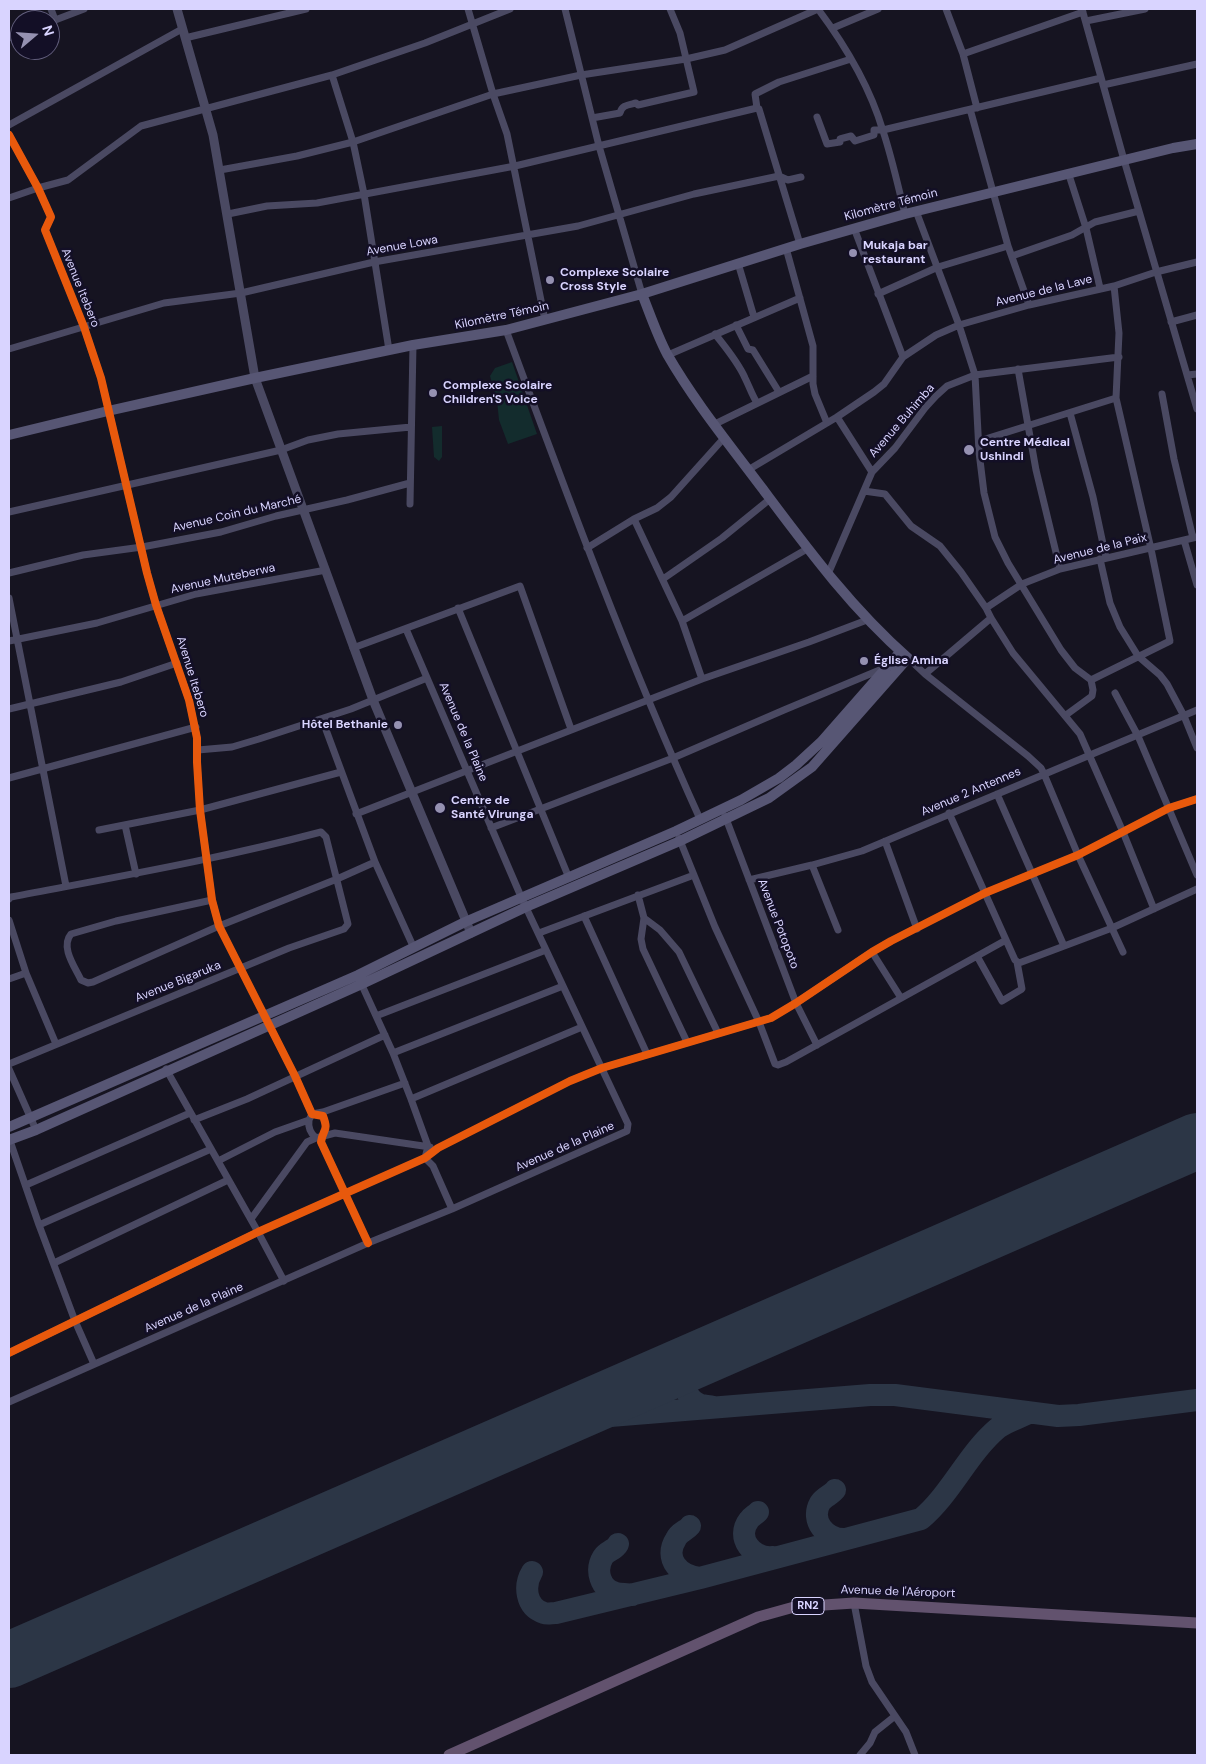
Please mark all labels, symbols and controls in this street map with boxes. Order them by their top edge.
north arrow [10,10,60,60]
text: N [38,23,58,38]
street label: Kilomètre Témoin [843,186,939,224]
street label: Avenue Lowa [365,233,439,259]
place label: Mukaja bar restaurant [863,239,928,267]
street label: Avenue Itebero [58,246,102,330]
marker: Mukaja bar restaurant [847,247,859,259]
place label: Complexe Scolaire Cross Style [560,266,669,294]
street label: Avenue de la Lave [994,272,1094,310]
marker: Complexe Scolaire Cross Style [544,274,556,286]
street label: Kilomètre Témoin [454,299,550,333]
place label: Complexe Scolaire Children'S Voice [443,379,552,407]
street label: Avenue Buhimba [866,381,938,461]
marker: Complexe Scolaire Children'S Voice [427,387,439,399]
place label: Centre Médical Ushindi [980,436,1070,464]
marker: Centre Médical Ushindi [962,443,976,457]
street label: Avenue Coin du Marché [171,492,303,536]
street label: Avenue de la Paix [1052,530,1148,568]
street label: Avenue Muteberwa [169,561,277,597]
street label: Avenue Itebero [173,635,211,719]
place label: Église Amina [874,654,949,668]
marker: Église Amina [858,655,870,667]
street label: Avenue de la Plaine [436,680,490,784]
place label: Hôtel Bethanie [302,718,388,732]
marker: Hôtel Bethanie [392,719,404,731]
street label: Avenue 2 Antennes [919,764,1023,820]
place label: Centre de Santé Virunga [451,794,533,822]
marker: Centre de Santé Virunga [433,801,447,815]
street label: Avenue Potopoto [754,877,802,971]
street label: Avenue Bigaruka [133,958,223,1006]
street label: Avenue de la Plaine [513,1119,617,1175]
street label: Avenue de la Plaine [142,1280,246,1336]
street label: Avenue de l'Aéroport [840,1583,956,1601]
road number: RN2 [792,1598,824,1614]

